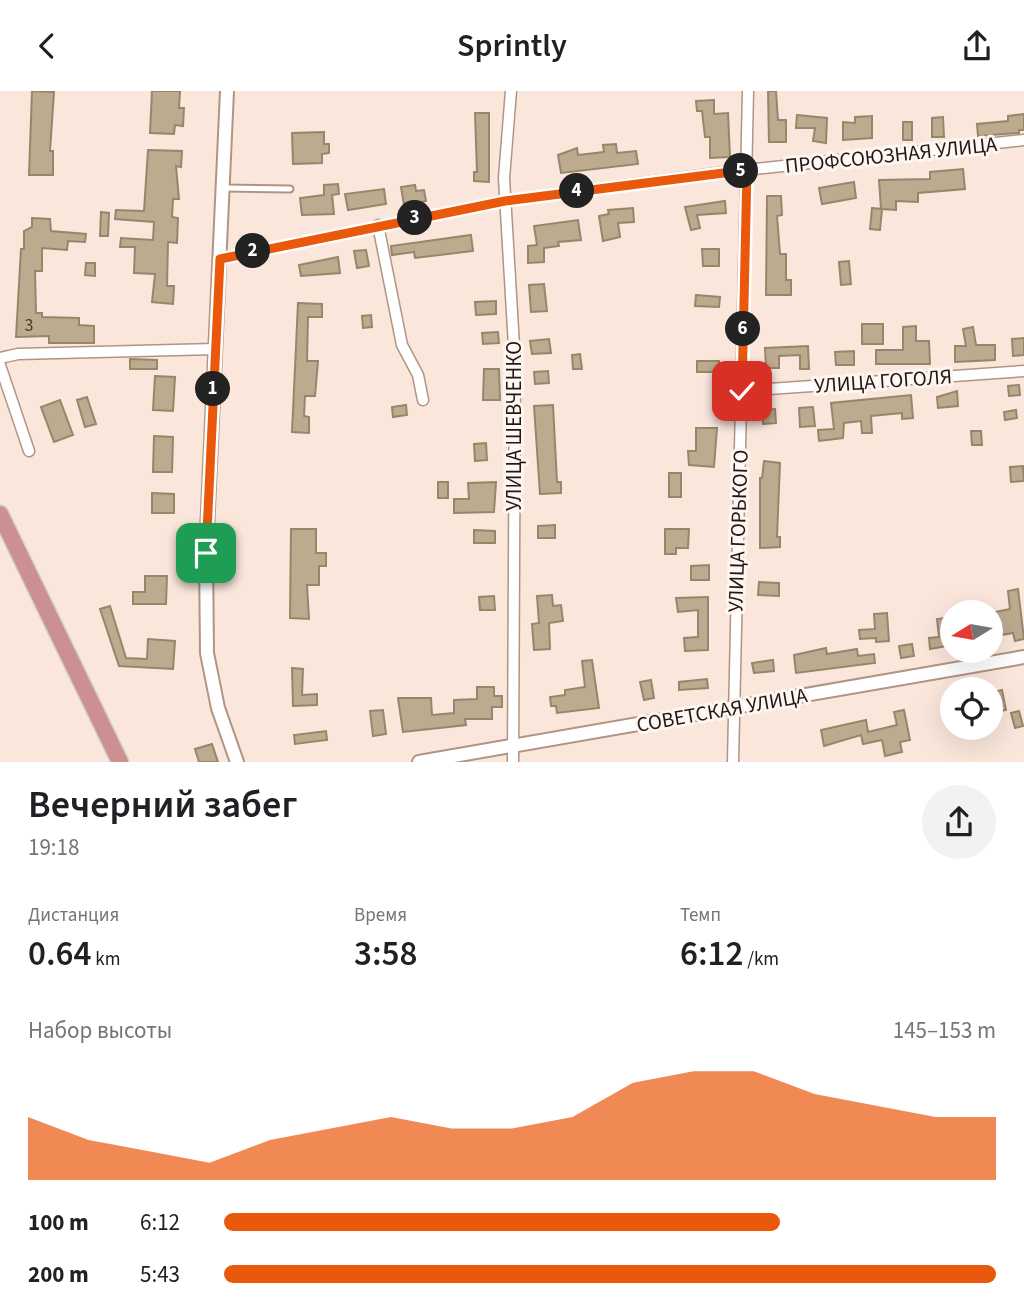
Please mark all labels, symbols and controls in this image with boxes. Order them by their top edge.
text: Sprintly [457,23,567,69]
icon: back [28,27,66,65]
icon: share [958,27,996,65]
street label: ПРОФСОЮЗНАЯ УЛИЦА [784,129,999,181]
pin: 5 [724,153,758,189]
text: 5 [735,157,746,184]
pin: 4 [560,173,594,209]
text: 4 [571,177,582,204]
pin: 3 [398,201,432,235]
text: 3 [409,204,420,231]
pin: 2 [236,233,270,269]
text: 2 [247,237,258,264]
pin: 6 [726,311,760,347]
house number: 3 [25,313,34,338]
text: 6 [737,315,748,342]
street label: УЛИЦА ШЕВЧЕНКО [499,341,529,511]
pin [712,361,772,421]
street label: УЛИЦА ГОГОЛЯ [813,361,953,401]
pin: 1 [196,371,230,407]
icon: check [723,372,761,410]
text: 1 [207,375,218,402]
street label: УЛИЦА ГОРЬКОГО [720,449,756,613]
pin [176,523,236,583]
icon: arrive [187,534,225,572]
north arrow [940,600,1003,663]
map controls [940,600,1003,740]
button: locate [940,677,1003,740]
street label: СОВЕТСКАЯ УЛИЦА [634,680,810,740]
text: Вечерний забег [28,778,297,832]
button: share [922,785,996,859]
text: 19:18 [28,831,79,864]
text: Дистанция [28,902,119,929]
text: Время [354,902,407,929]
text: Темп [680,902,721,929]
text: 0.64 [28,929,92,979]
text: 3:58 [354,929,418,979]
text: 6:12 [680,929,744,979]
text: km [92,946,120,973]
text: /km [744,946,779,973]
text: Набор высоты [28,1014,172,1047]
text: 145–153 m [893,1014,996,1047]
text: 100 m [28,1206,89,1239]
text: 6:12 [140,1206,180,1239]
text: 200 m [28,1258,89,1291]
text: 5:43 [140,1258,180,1291]

